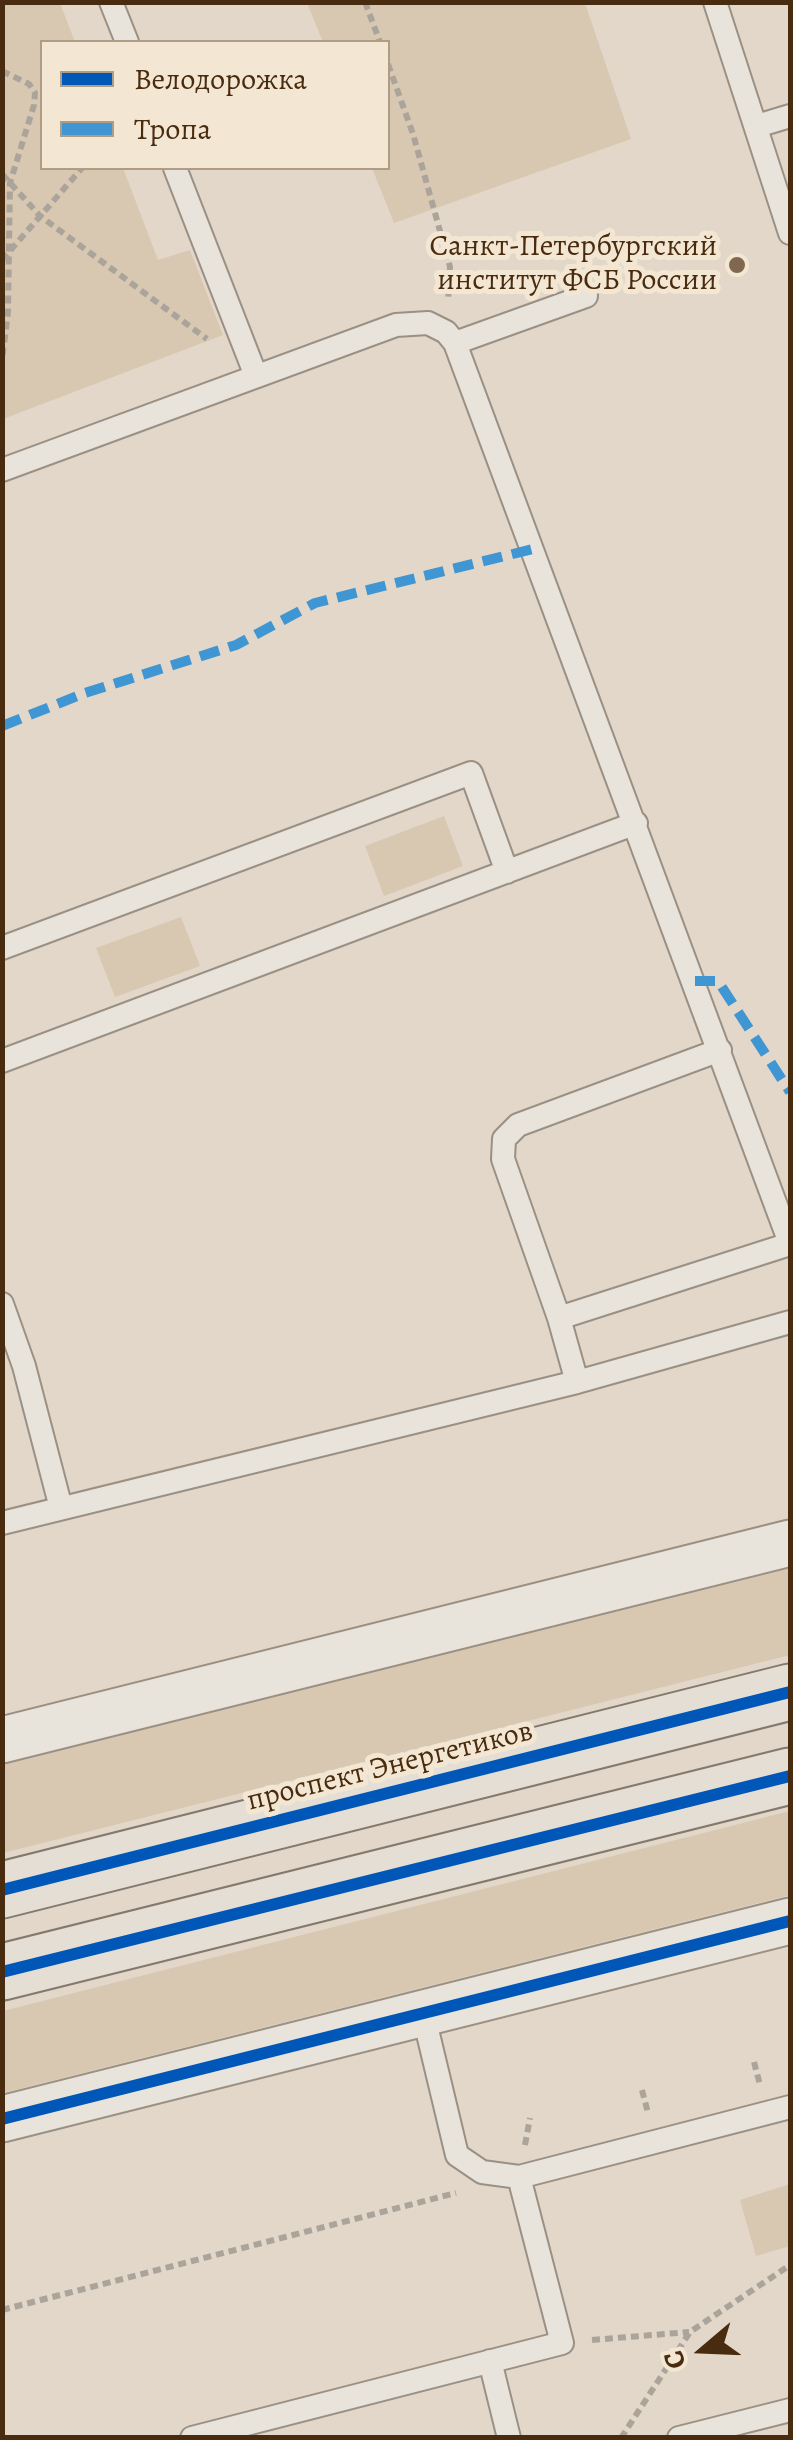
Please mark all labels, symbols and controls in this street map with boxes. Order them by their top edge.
legend [40,40,390,170]
text: Велодорожка [134,59,307,99]
text: Тропа [134,109,211,149]
place label: Санкт-Петербургский институт ФСБ России [430,230,717,300]
marker: Санкт-Петербургский институт ФСБ России [726,254,748,276]
street label: проспект Энергетиков [243,1714,537,1820]
north arrow [653,2300,753,2400]
text: С [654,2345,695,2374]

